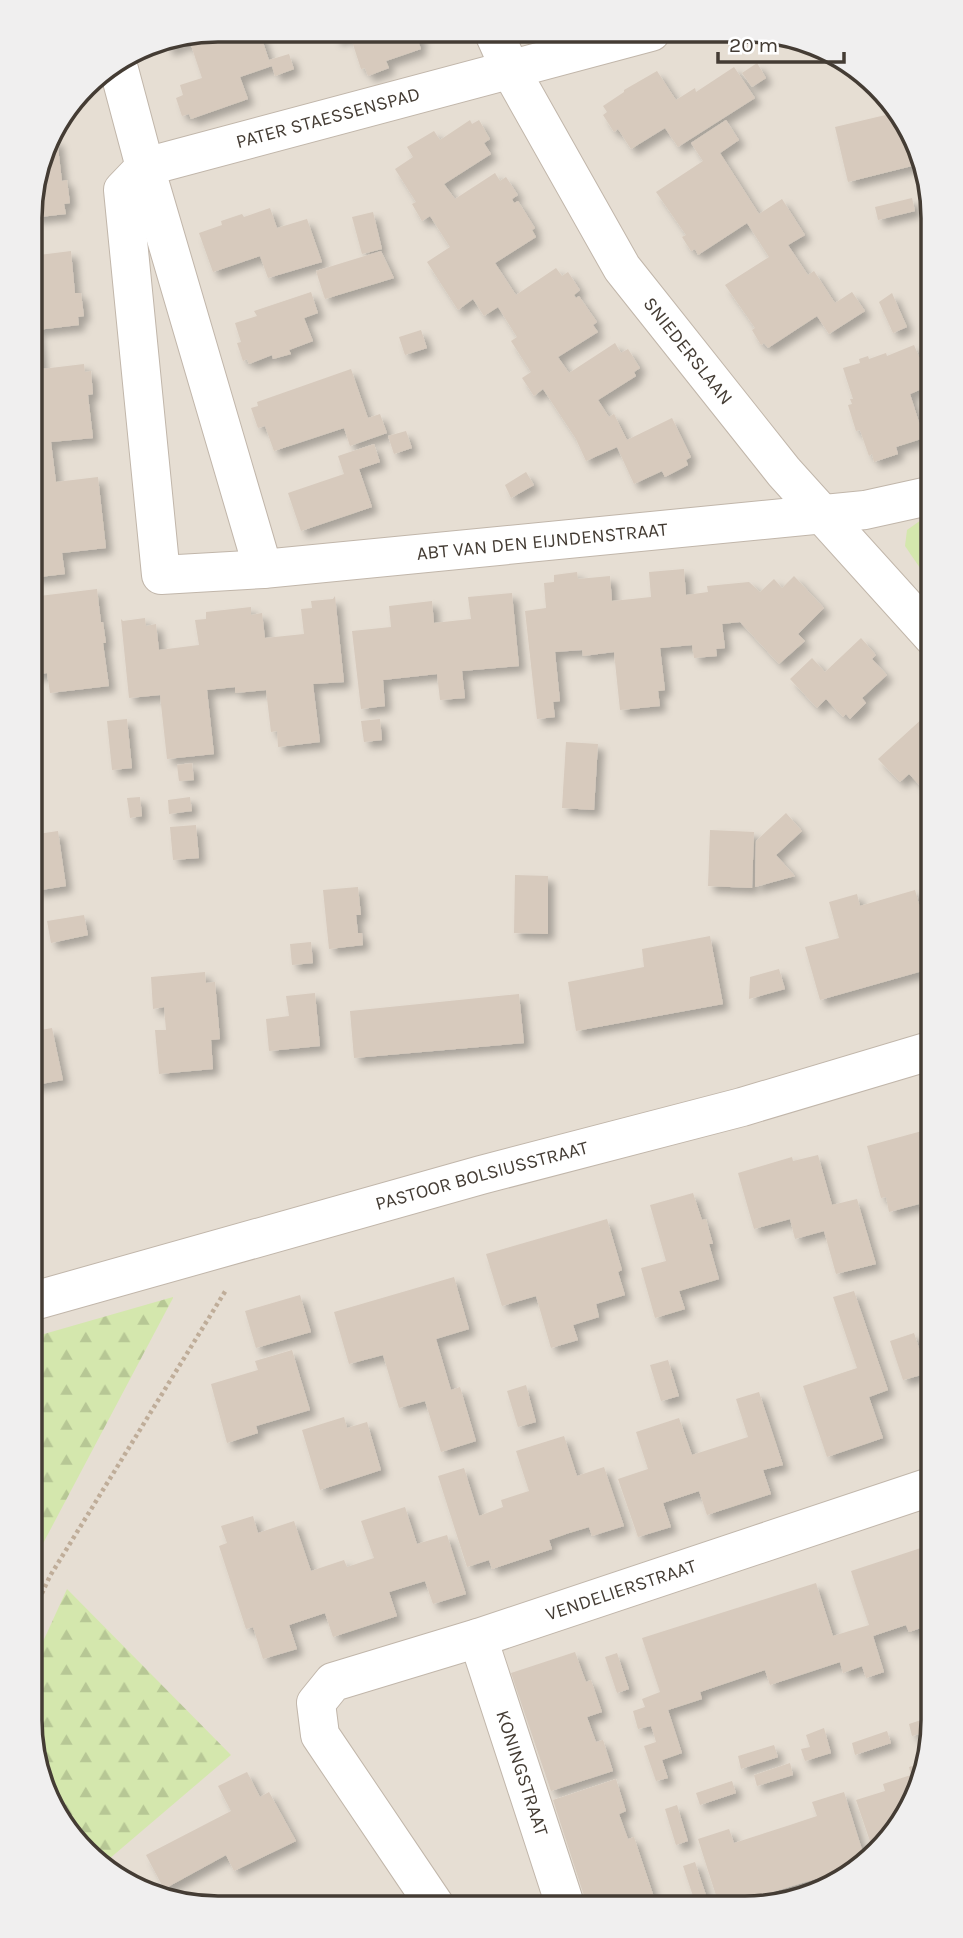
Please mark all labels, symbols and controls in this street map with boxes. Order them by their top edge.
scale bar [718,21,844,65]
text: 20 m [729,33,778,57]
street label: PATER STAESSENSPAD [234,83,422,153]
street label: SNIEDERSLAAN [639,293,737,409]
street label: ABT VAN DEN EIJNDENSTRAAT [416,518,669,565]
street label: PASTOOR BOLSIUSSTRAAT [373,1136,591,1215]
street label: VENDELIERSTRAAT [543,1555,700,1626]
street label: KONINGSTRAAT [491,1708,553,1839]

